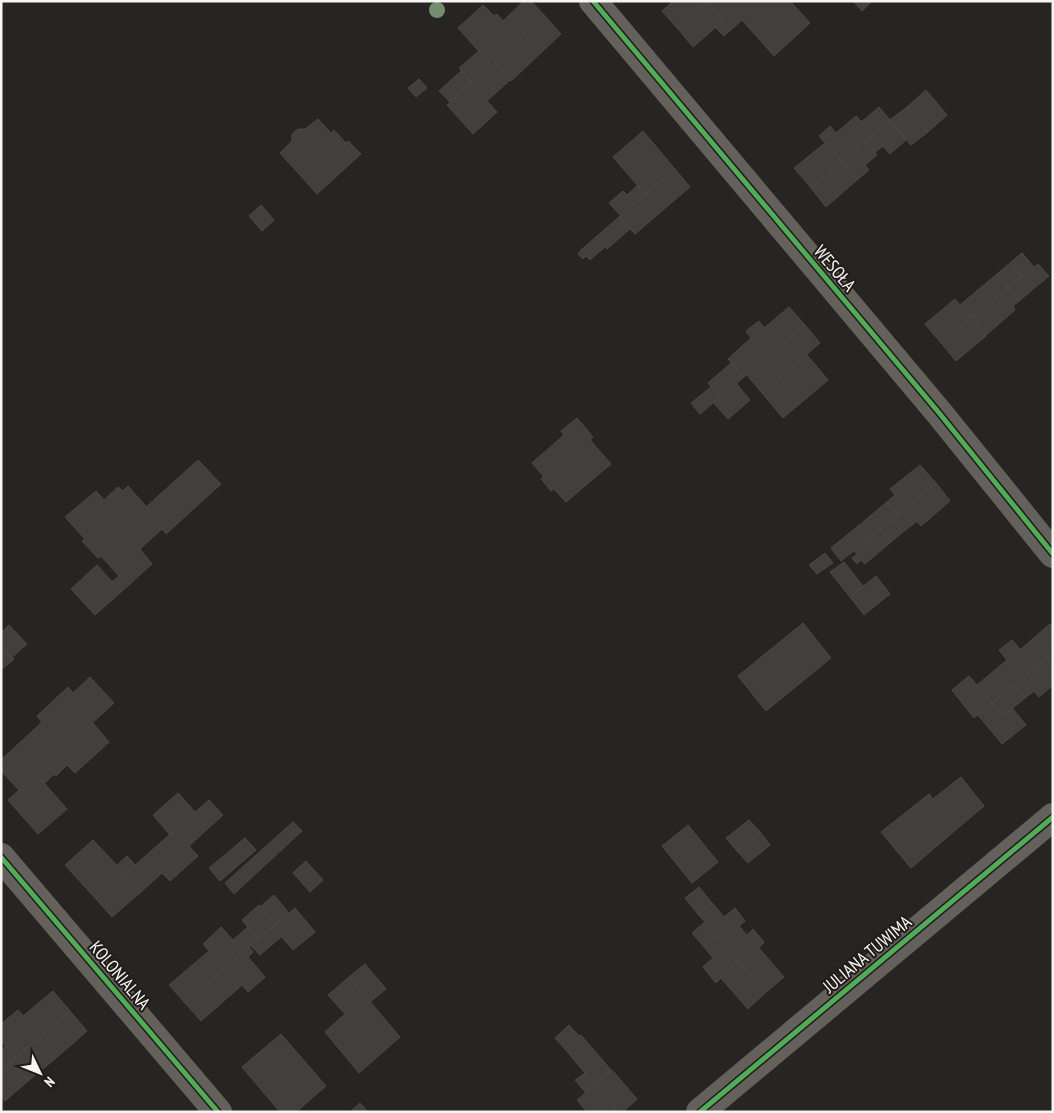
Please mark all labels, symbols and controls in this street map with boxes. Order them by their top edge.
street label: WESOŁA [809,240,861,296]
street label: JULIANA TUWIMA [817,910,916,998]
street label: KOLONIALNA [85,936,156,1014]
north arrow [15,1048,65,1098]
text: N [40,1073,59,1091]

